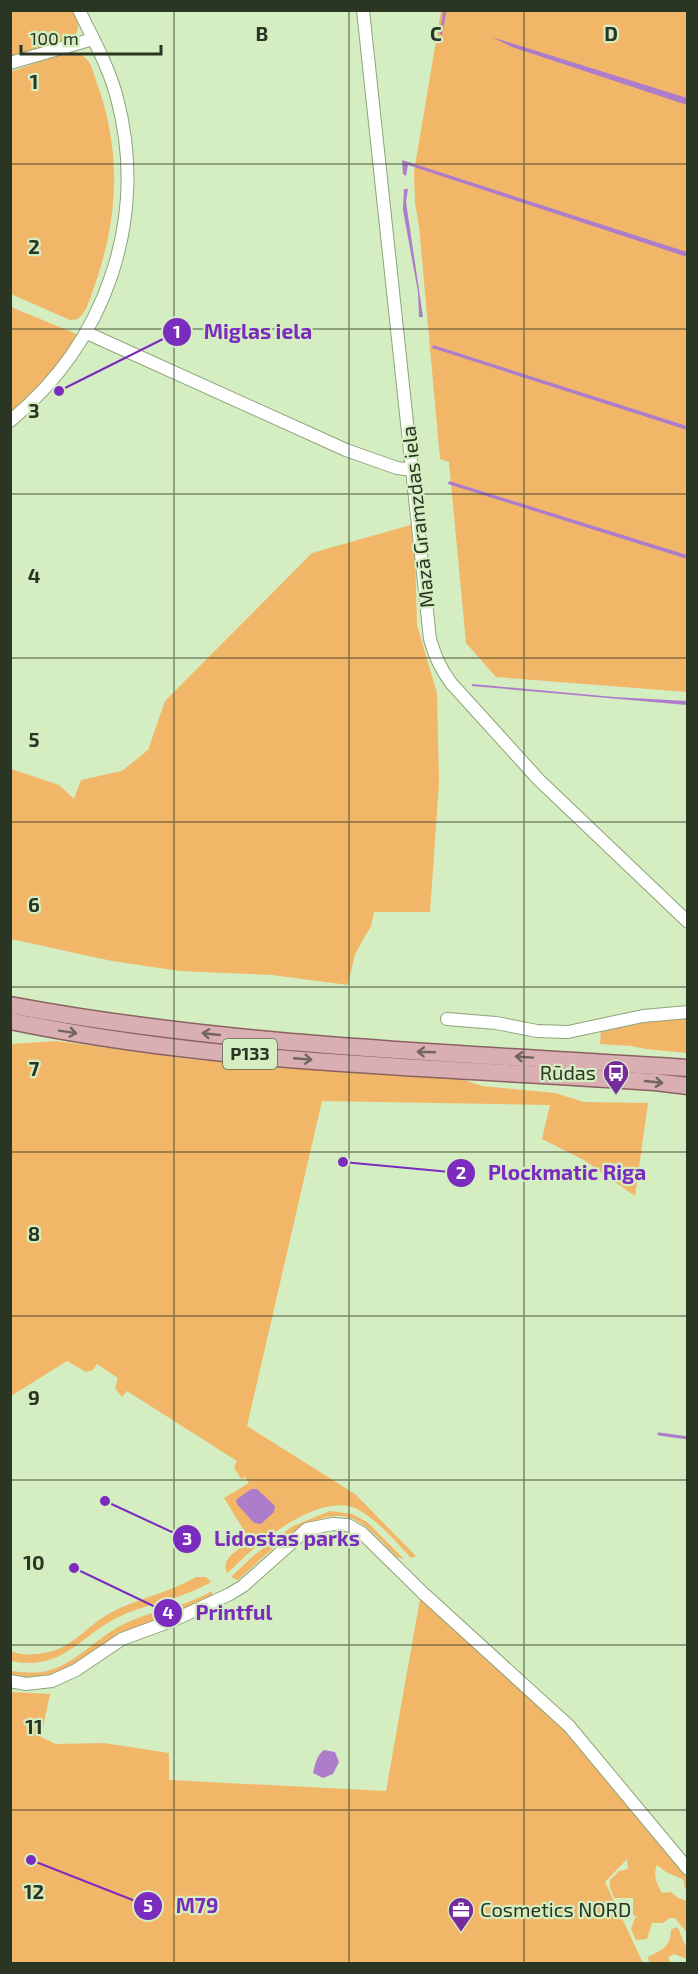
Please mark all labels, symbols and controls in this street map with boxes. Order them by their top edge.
scale bar [21,18,160,56]
text: B [256,21,268,45]
text: C [430,21,442,45]
text: D [604,21,618,45]
text: 100 m [30,27,79,49]
text: 1 [30,69,38,93]
text: 2 [28,234,40,258]
callout: Miglas iela [162,312,324,351]
text: Miglas iela [204,318,312,343]
text: 1 [173,320,181,342]
text: 3 [28,398,40,422]
street label: Mazā Gramzdas iela [396,425,439,609]
text: 4 [28,563,41,587]
text: 5 [28,727,40,751]
text: 6 [28,892,40,916]
one-way arrow [58,1027,77,1038]
one-way arrow [202,1029,222,1040]
road number: P133 [223,1039,277,1069]
one-way arrow [417,1046,437,1057]
one-way arrow [515,1051,535,1062]
one-way arrow [293,1054,313,1065]
text: 7 [29,1056,40,1080]
bus stop icon: Rūdas [601,1058,631,1096]
place label: Rūdas [540,1060,596,1084]
one-way arrow [644,1077,664,1088]
callout: Plockmatic Riga [446,1153,658,1192]
text: Plockmatic Riga [488,1159,646,1184]
text: 2 [456,1161,466,1183]
text: 8 [28,1221,40,1245]
text: 9 [28,1385,40,1409]
callout: Lidostas parks [172,1519,372,1558]
text: Lidostas parks [214,1525,360,1550]
text: 3 [182,1527,192,1549]
text: 10 [23,1550,45,1574]
callout: Printful [153,1593,284,1632]
text: Printful [196,1599,273,1624]
text: 4 [162,1601,174,1623]
text: 11 [25,1714,43,1738]
text: 12 [24,1879,44,1903]
callout: M79 [133,1886,230,1925]
text: M79 [176,1892,218,1917]
text: 5 [143,1894,153,1916]
office icon: Cosmetics NORD [446,1895,476,1933]
place label: Cosmetics NORD [480,1897,631,1921]

